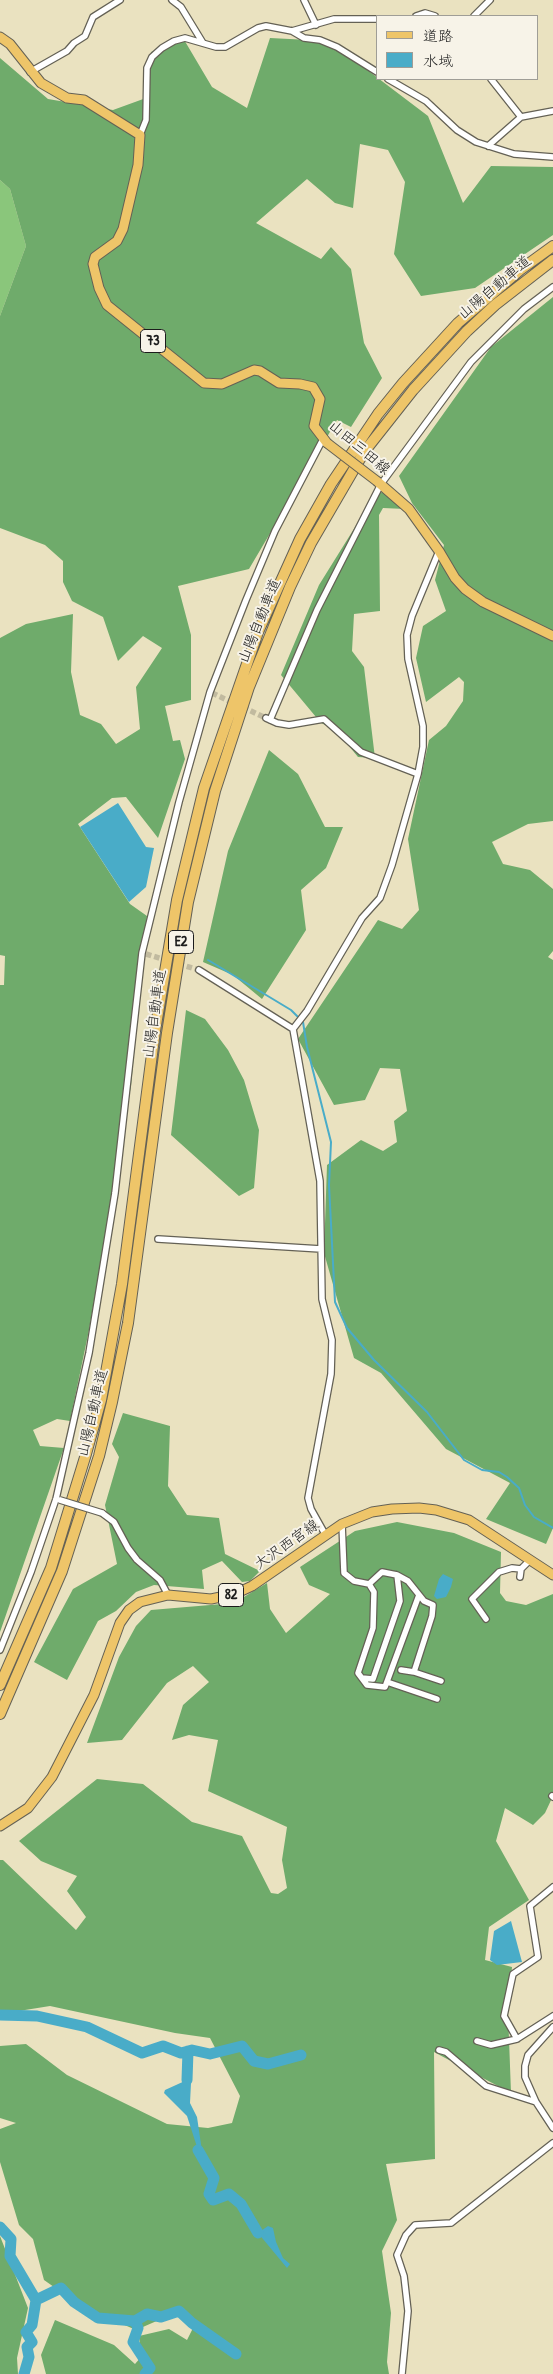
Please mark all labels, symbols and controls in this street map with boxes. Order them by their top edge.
legend [376,15,538,80]
text: 道路 [423,25,453,46]
text: 水域 [423,50,453,71]
street label: 山陽自動車道 [455,252,535,324]
road number: 73 [140,330,166,352]
street label: 山田三田線 [324,417,394,479]
street label: 山陽自動車道 [235,576,285,666]
road number: E2 [168,930,194,954]
street label: 山陽自動車道 [140,968,170,1060]
street label: 山陽自動車道 [74,1367,112,1459]
street label: 大沢西宮線 [251,1516,323,1574]
road number: 82 [218,1584,244,1606]

